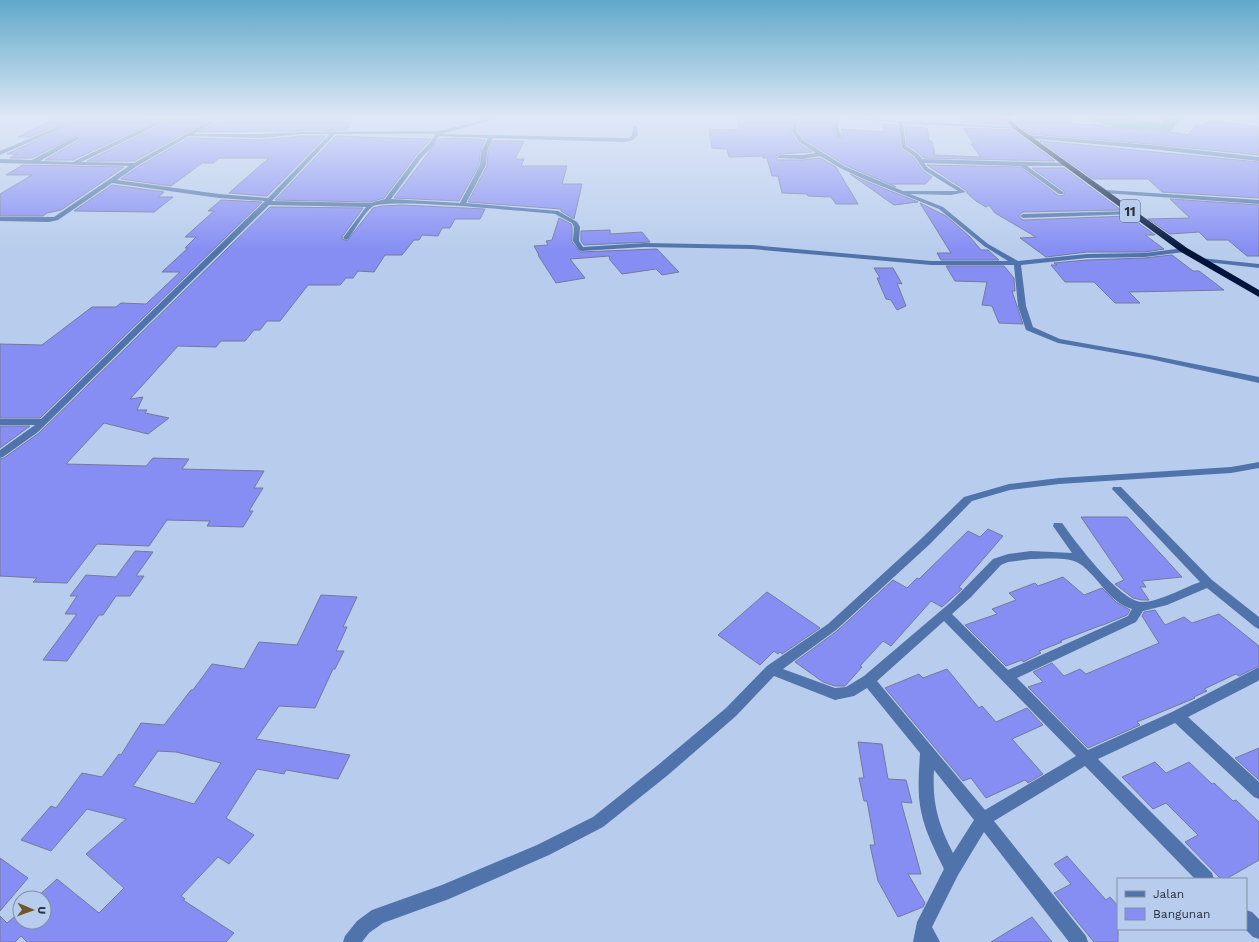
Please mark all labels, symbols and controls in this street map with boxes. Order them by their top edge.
road number: 11 [1120,200,1140,222]
legend [1117,878,1247,930]
text: Jalan [1153,887,1184,901]
north arrow [12,890,52,930]
text: U [35,906,48,915]
text: Bangunan [1153,907,1211,921]

